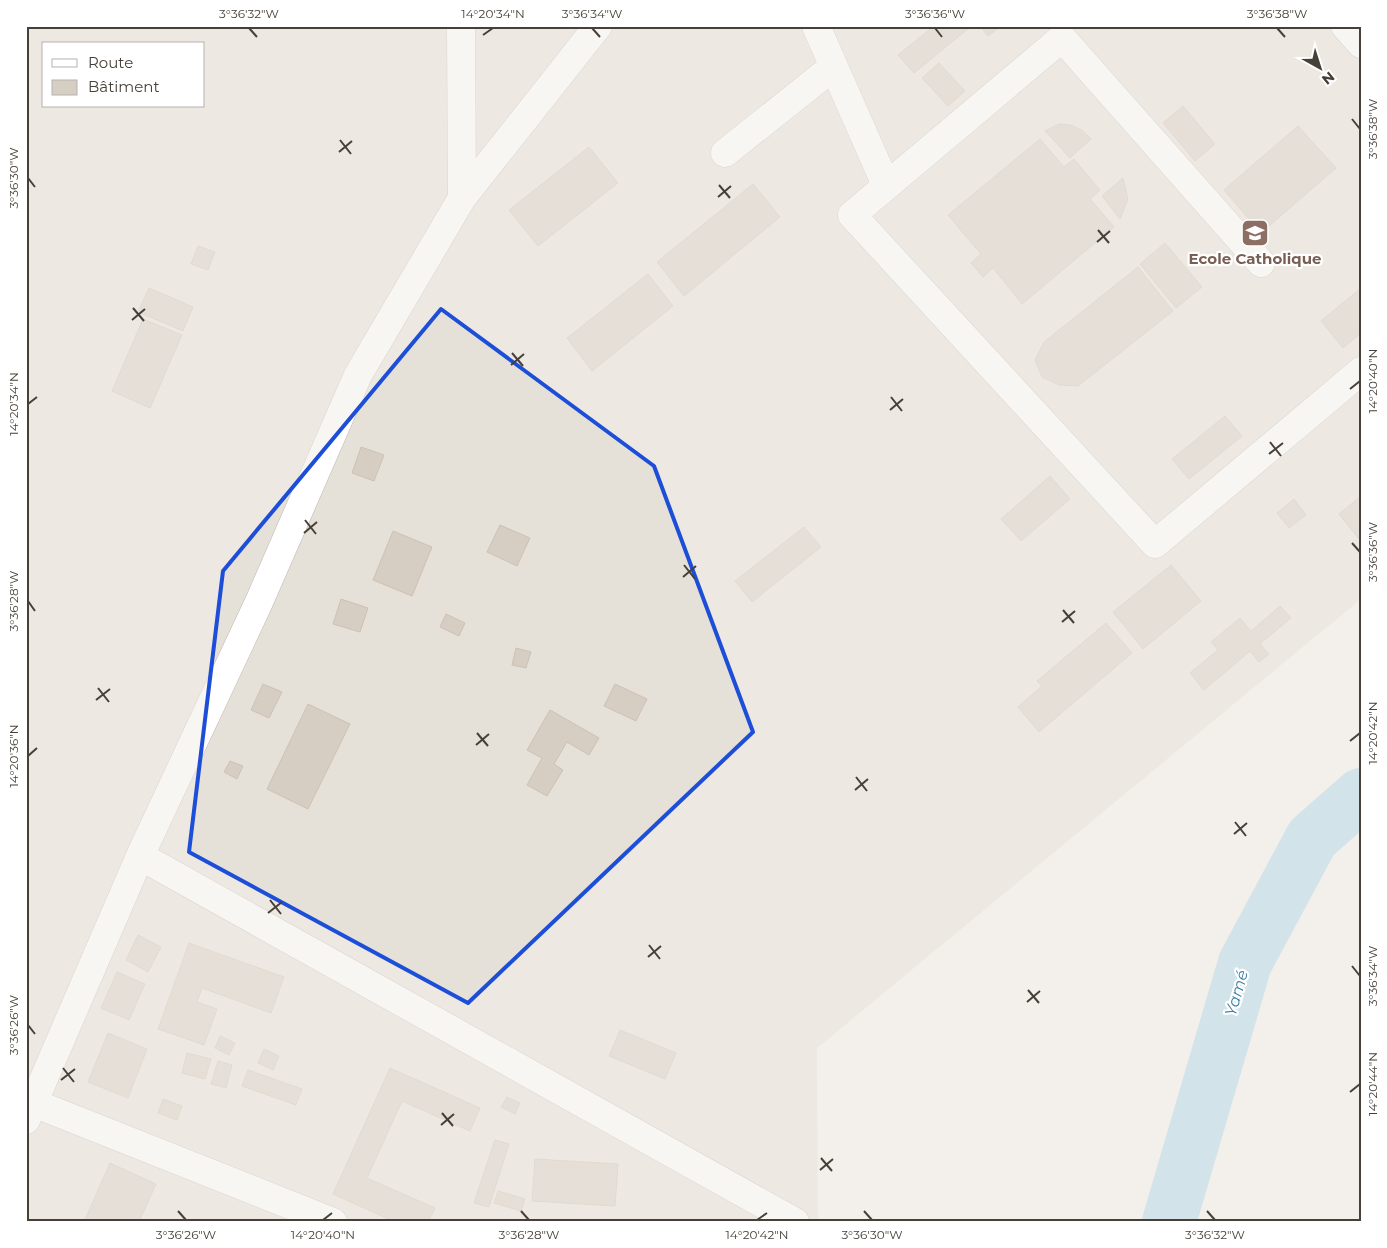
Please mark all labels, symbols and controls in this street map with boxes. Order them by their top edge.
text: 3°36'32"W [219,6,279,21]
text: 14°20'34"N [461,6,525,21]
text: 3°36'34"W [562,6,622,21]
text: 3°36'36"W [905,6,965,21]
text: 3°36'38"W [1247,6,1307,21]
legend [42,42,205,108]
north arrow [1294,42,1344,92]
text: Route [88,53,133,72]
text: N [1318,68,1338,89]
text: Bâtiment [88,77,160,96]
text: 3°36'38"W [1365,99,1380,159]
text: 3°36'30"W [6,147,21,209]
school or university icon: Ecole Catholique [1240,218,1270,248]
place label: Ecole Catholique [1189,249,1321,268]
text: 14°20'40"N [1365,349,1380,413]
text: 14°20'34"N [6,372,21,436]
text: 3°36'36"W [1365,522,1380,582]
text: 3°36'28"W [6,571,21,631]
text: 14°20'42"N [1365,701,1380,765]
text: 14°20'36"N [6,725,21,787]
text: 3°36'34"W [1365,946,1380,1006]
water label: Yamé [1221,968,1252,1018]
text: 3°36'26"W [6,995,21,1055]
text: 14°20'44"N [1365,1052,1380,1116]
text: 3°36'26"W [156,1227,216,1242]
text: 14°20'40"N [291,1227,355,1242]
text: 3°36'28"W [499,1227,559,1242]
text: 14°20'42"N [725,1227,789,1242]
text: 3°36'30"W [841,1227,903,1242]
text: 3°36'32"W [1185,1227,1245,1242]

